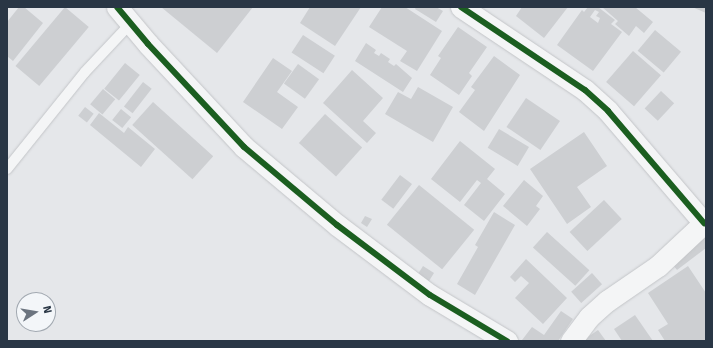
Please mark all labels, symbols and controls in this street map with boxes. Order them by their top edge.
north arrow [16,292,56,332]
text: N [40,305,54,315]

